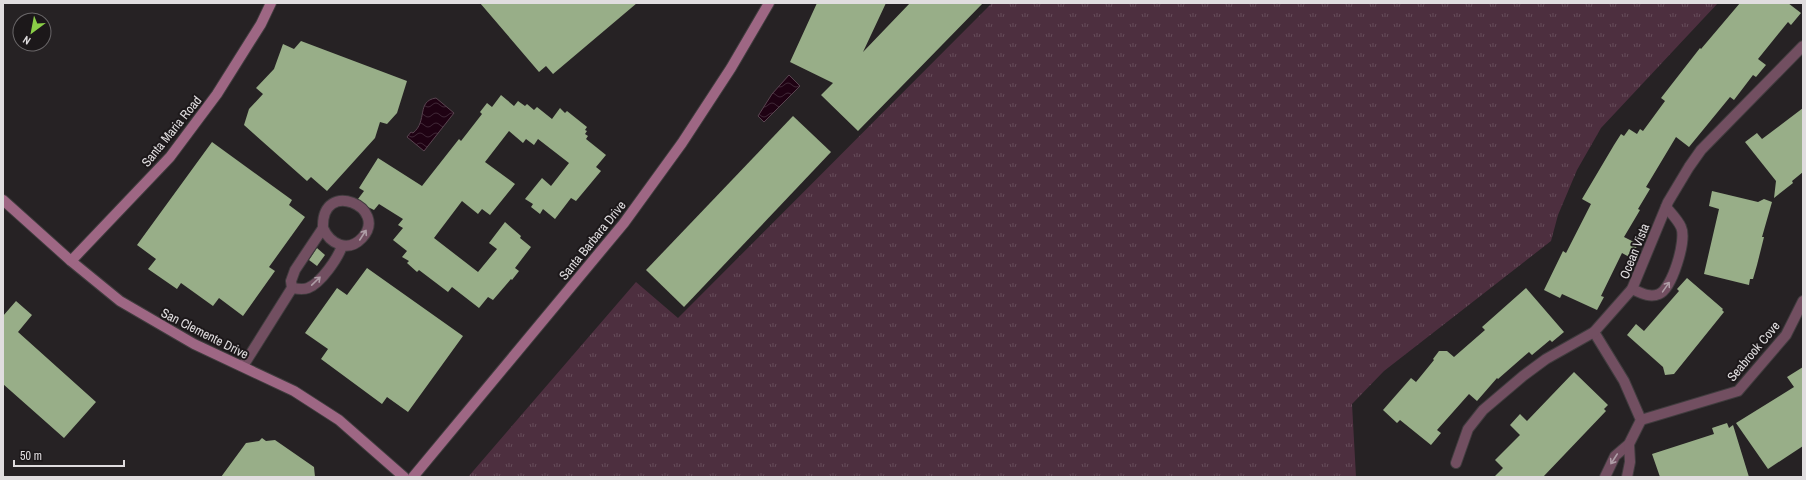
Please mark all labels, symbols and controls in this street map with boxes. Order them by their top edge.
north arrow [12,12,52,52]
text: N [20,33,33,48]
street label: Santa Maria Road [138,92,205,170]
street label: Santa Barbara Drive [555,197,630,283]
street label: Ocean Vista [1616,221,1653,281]
one-way arrow [359,230,367,241]
one-way arrow [311,276,321,286]
one-way arrow [1662,281,1670,292]
street label: San Clemente Drive [158,304,251,363]
street label: Seabrook Cove [1723,318,1784,385]
scale bar [14,442,124,468]
text: 50 m [20,448,42,464]
one-way arrow [1610,453,1619,464]

